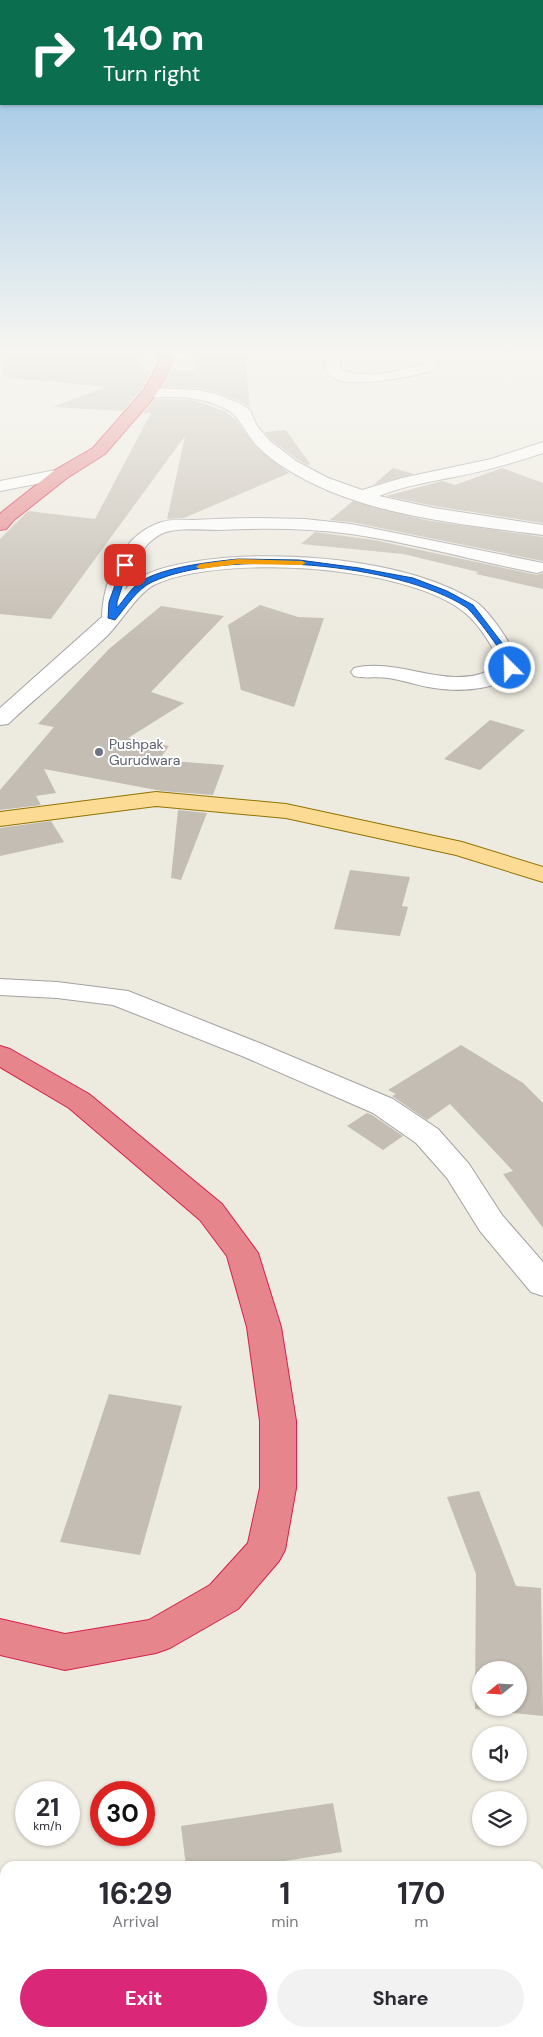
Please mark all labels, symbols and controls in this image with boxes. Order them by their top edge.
text: 140 m [103,15,204,61]
icon: right [20,20,85,85]
text: Turn right [103,59,200,88]
pin [104,544,146,586]
icon: arrive [111,551,139,579]
position arrow [483,641,535,693]
place label: Pushpak Gurudwara [109,735,180,769]
marker: Pushpak Gurudwara [93,746,105,758]
north arrow [472,1661,528,1716]
map controls [472,1661,527,1846]
button: sound [472,1726,527,1781]
speed limit sign: 30 [90,1781,155,1846]
text: 21 [36,1791,59,1824]
button: layers [472,1791,527,1846]
text: km/h [33,1818,62,1834]
text: 16:29 [99,1874,173,1913]
text: 1 [279,1874,290,1913]
text: 170 [397,1874,445,1913]
text: Arrival [112,1911,159,1932]
text: min [271,1911,299,1932]
text: m [414,1911,428,1932]
button: Exit [20,1969,267,2027]
button: Share [277,1969,524,2027]

